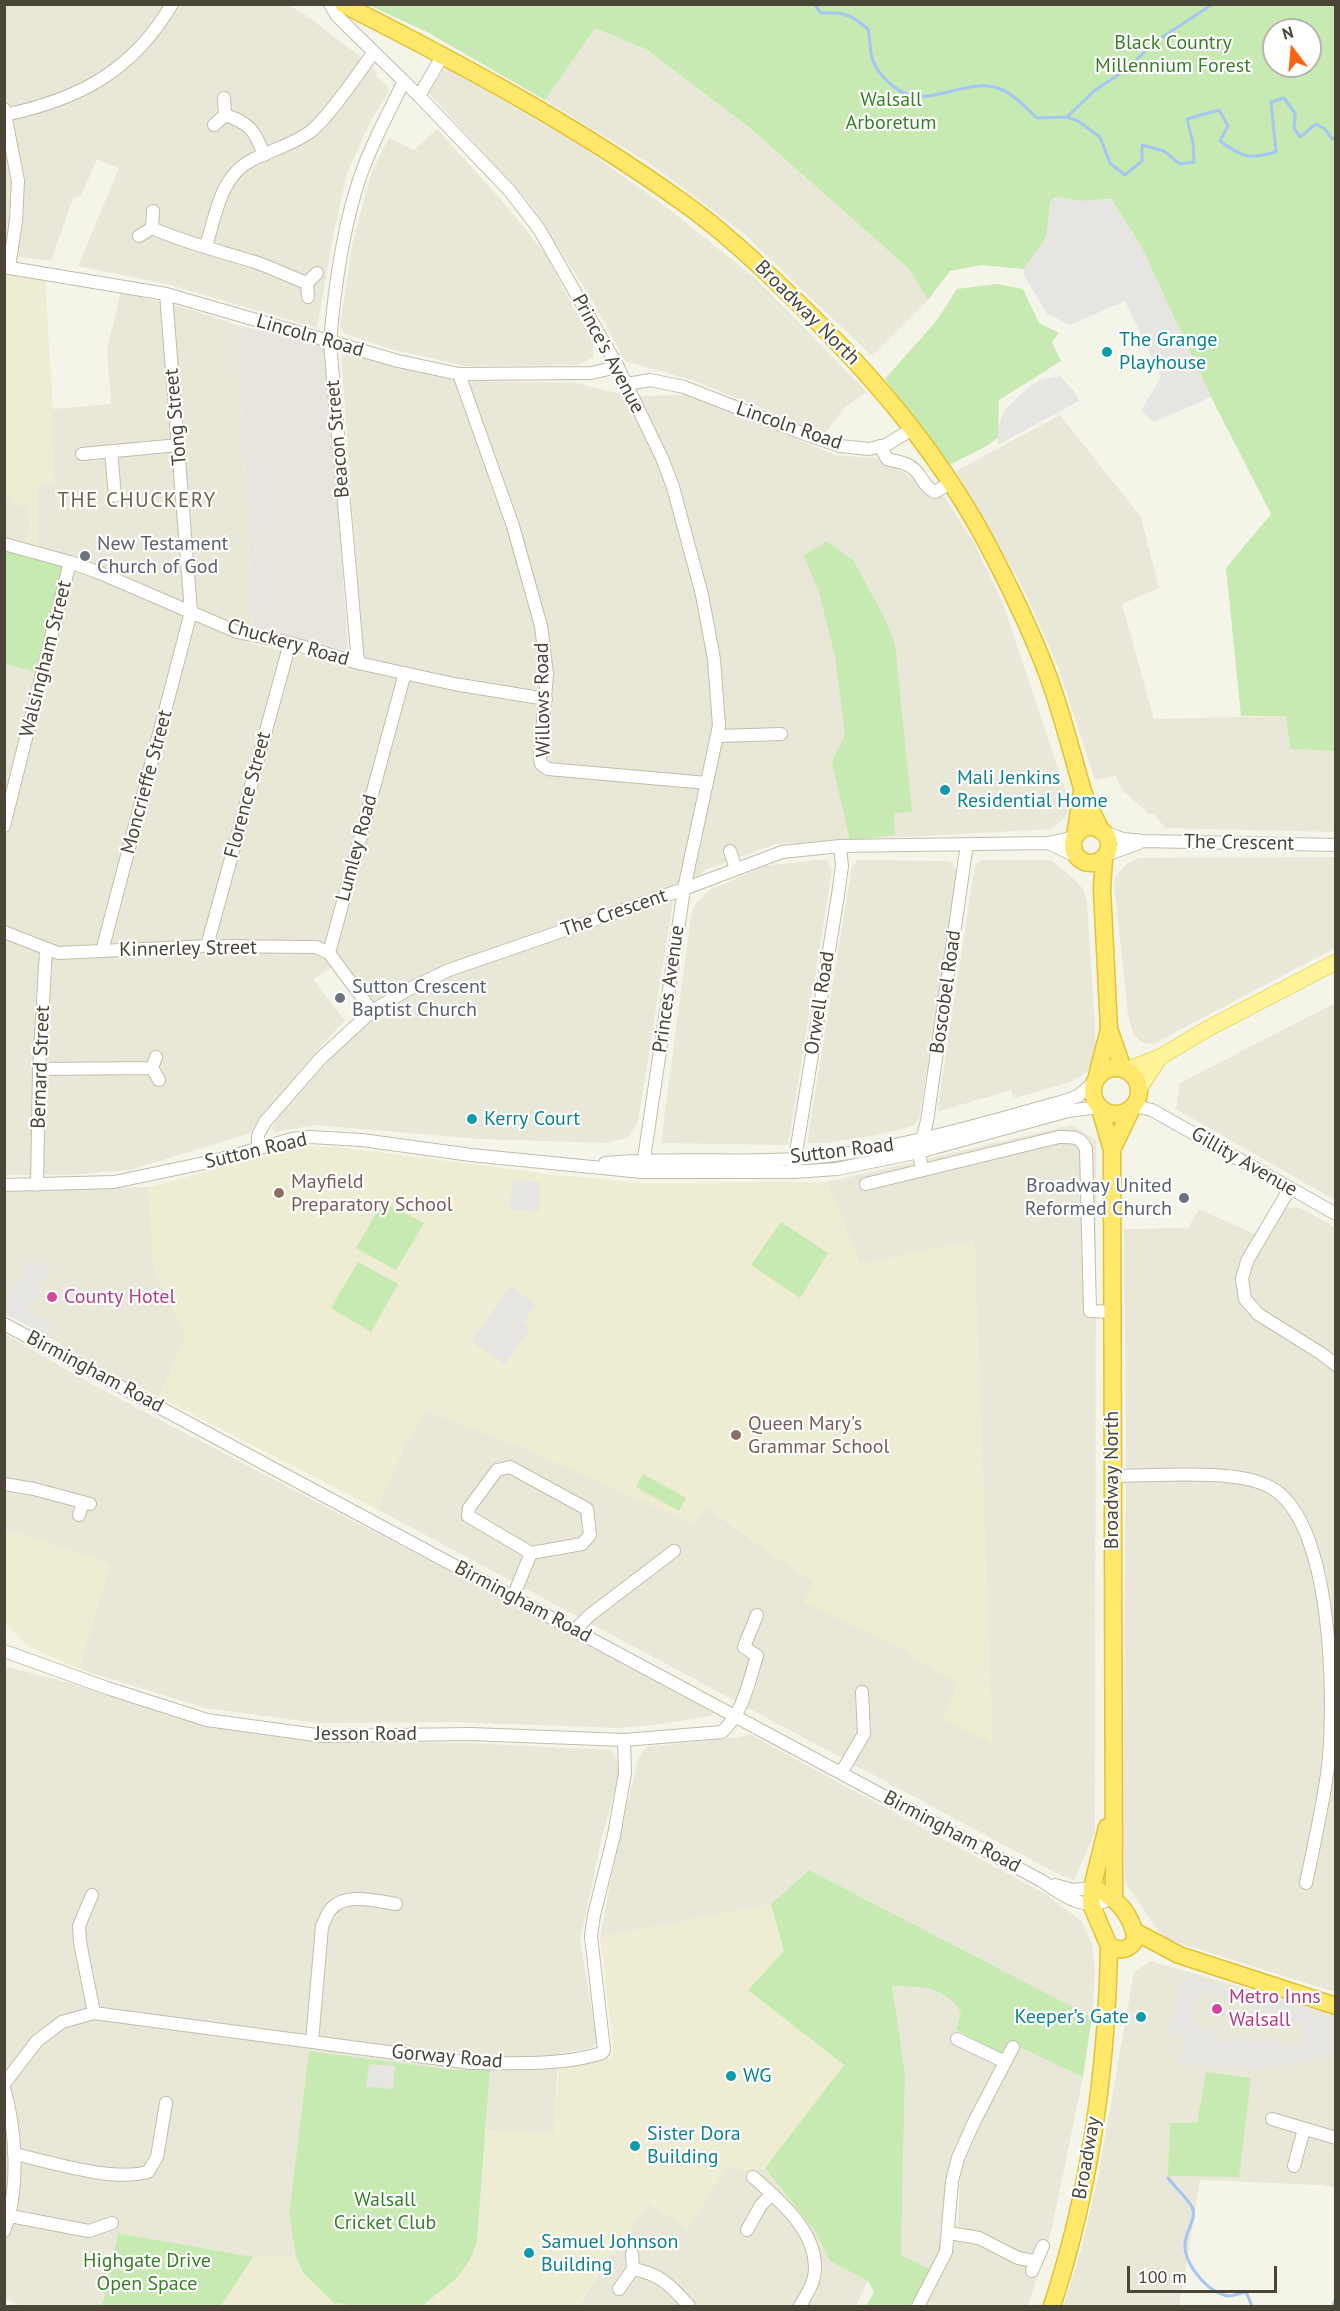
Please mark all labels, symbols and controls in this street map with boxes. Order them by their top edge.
north arrow [1262,18,1322,78]
text: N [1280,22,1295,44]
park label: Black Country Millennium Forest [1095,31,1251,78]
park label: Walsall Arboretum [846,88,936,135]
street label: Broadway North [750,256,864,370]
street label: Prince's Avenue [567,290,649,418]
street label: Lincoln Road [254,309,366,363]
place label: The Grange Playhouse [1119,328,1217,375]
marker: The Grange Playhouse [1100,345,1114,359]
street label: Tong Street [160,367,192,467]
street label: Beacon Street [321,379,355,499]
street label: Lincoln Road [733,397,845,455]
district label: THE CHUCKERY [57,488,217,514]
place label: New Testament Church of God [97,532,228,579]
marker: New Testament Church of God [78,549,92,563]
street label: Walsingham Street [15,578,77,740]
street label: Chuckery Road [224,614,352,672]
street label: Willows Road [530,642,556,758]
street label: Moncrieffe Street [116,707,178,857]
street label: Florence Street [220,729,276,861]
place label: Mali Jenkins Residential Home [957,766,1108,813]
marker: Mali Jenkins Residential Home [938,783,952,797]
street label: Lumley Road [331,792,383,904]
street label: The Crescent [1184,830,1294,856]
street label: The Crescent [558,884,670,942]
street label: Princes Avenue [648,924,690,1054]
street label: Boscobel Road [925,929,967,1055]
street label: Kinnerley Street [119,936,257,962]
street label: Orwell Road [800,950,840,1056]
place label: Sutton Crescent Baptist Church [352,975,487,1022]
marker: Sutton Crescent Baptist Church [333,991,347,1005]
street label: Bernard Street [27,1005,55,1129]
place label: Kerry Court [484,1107,580,1131]
marker: Kerry Court [465,1112,479,1126]
street label: Gillity Avenue [1187,1122,1301,1202]
street label: Sutton Road [203,1128,309,1174]
street label: Sutton Road [789,1133,895,1169]
place label: Mayfield Preparatory School [291,1170,452,1217]
place label: Broadway United Reformed Church [1025,1174,1172,1221]
marker: Mayfield Preparatory School [272,1186,286,1200]
marker: Broadway United Reformed Church [1177,1191,1191,1205]
place label: County Hotel [64,1285,175,1309]
marker: County Hotel [45,1290,59,1304]
street label: Birmingham Road [22,1326,168,1418]
street label: Broadway North [1100,1411,1124,1549]
place label: Queen Mary's Grammar School [748,1412,889,1459]
marker: Queen Mary's Grammar School [729,1428,743,1442]
street label: Birmingham Road [450,1556,596,1648]
street label: Jesson Road [315,1722,417,1746]
street label: Birmingham Road [879,1786,1025,1878]
place label: Metro Inns Walsall [1229,1985,1321,2032]
marker: Metro Inns Walsall [1210,2002,1224,2016]
place label: Keeper’s Gate [1015,2005,1129,2029]
marker: Keeper’s Gate [1134,2010,1148,2024]
street label: Gorway Road [390,2040,504,2074]
place label: WG [743,2064,771,2088]
marker: WG [724,2069,738,2083]
street label: Broadway [1068,2115,1106,2201]
place label: Sister Dora Building [647,2122,741,2169]
marker: Sister Dora Building [628,2139,642,2153]
park label: Walsall Cricket Club [334,2188,436,2235]
place label: Samuel Johnson Building [541,2230,678,2277]
marker: Samuel Johnson Building [522,2246,536,2260]
park label: Highgate Drive Open Space [83,2249,211,2296]
scale bar [1130,2254,1280,2292]
text: 100 m [1138,2265,1187,2288]

